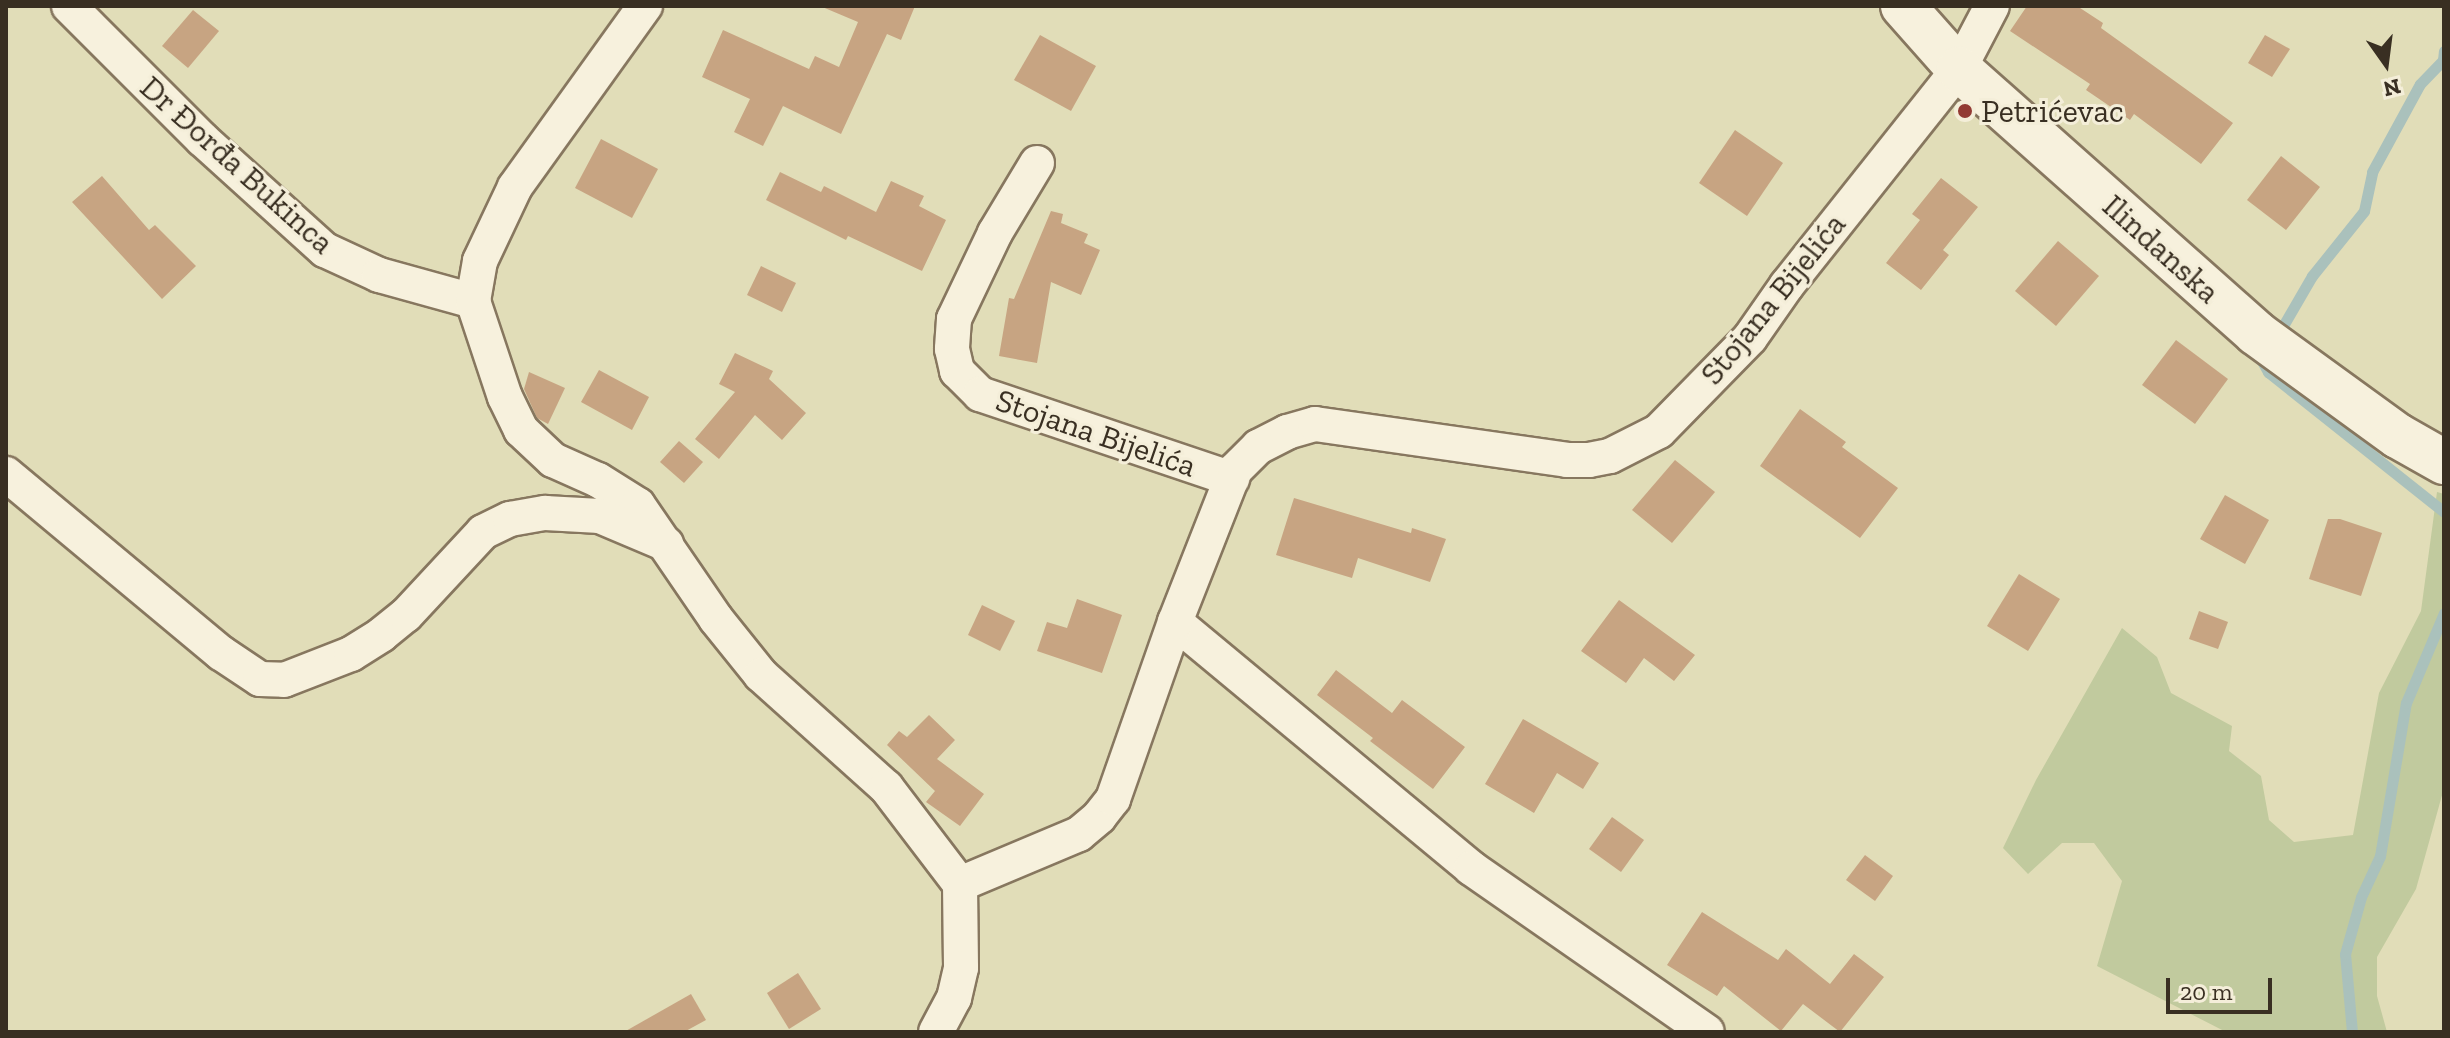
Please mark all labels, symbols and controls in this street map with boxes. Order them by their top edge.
north arrow [2346,24,2426,104]
street label: Dr Đorđa Bukinca [132,68,342,262]
text: N [2381,73,2403,103]
place label: Petrićevac [1981,92,2124,130]
marker: Petrićevac [1956,102,1974,120]
street label: Ilindanska [2095,187,2227,311]
street label: Stojana Bijelića [1692,206,1854,392]
street label: Stojana Bijelića [991,381,1201,485]
scale bar [2170,962,2276,1012]
text: 20 m [2180,977,2232,1006]

